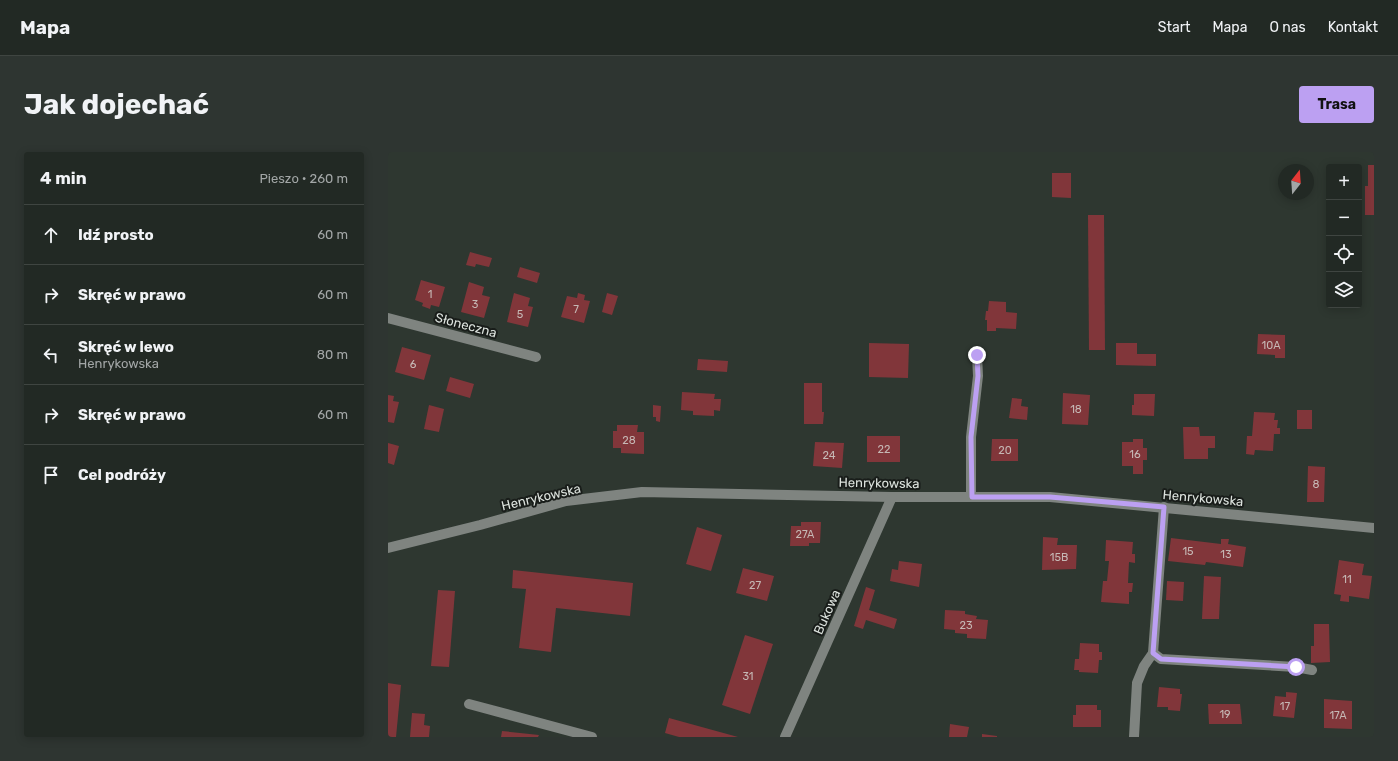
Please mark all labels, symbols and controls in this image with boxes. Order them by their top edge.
text: Mapa [20,16,70,39]
text: Start [1158,19,1190,36]
text: Mapa [1212,19,1247,36]
text: O nas [1269,19,1306,36]
text: Kontakt [1328,19,1378,36]
button: Trasa [1299,86,1374,123]
text: Jak dojechać [24,88,209,121]
north arrow [1278,164,1314,200]
map controls [1326,164,1362,308]
button: + [1326,164,1362,200]
text: 4 min [40,168,87,188]
text: Pieszo · 260 m [259,171,348,186]
button: − [1326,200,1362,236]
icon: ahead [40,224,62,246]
text: Idź prosto [78,226,154,244]
text: 60 m [317,227,348,242]
button: locate [1326,236,1362,272]
button: layers [1326,272,1362,308]
icon: right [40,284,62,306]
text: Skręć w prawo [78,286,186,304]
text: 60 m [317,287,348,302]
house number: 1 [428,288,432,301]
house number: 3 [472,298,479,311]
house number: 7 [573,303,579,316]
house number: 5 [517,308,524,321]
street label: Słoneczna [434,310,498,340]
text: Skręć w lewo [78,338,174,356]
house number: 10A [1261,339,1281,352]
icon: left [40,344,62,366]
route end [968,346,986,364]
text: 80 m [317,347,348,362]
text: Henrykowska [78,356,159,371]
house number: 6 [410,358,417,371]
house number: 18 [1070,403,1082,416]
icon: right [40,404,62,426]
text: Skręć w prawo [78,406,186,424]
text: 60 m [317,407,348,422]
house number: 28 [622,434,636,447]
house number: 22 [878,443,890,456]
house number: 20 [998,444,1012,457]
house number: 16 [1129,448,1141,461]
house number: 24 [822,449,836,462]
icon: arrive [40,464,62,486]
text: Cel podróży [78,466,166,484]
street label: Henrykowska [838,475,920,491]
house number: 8 [1313,478,1320,491]
street label: Henrykowska [500,481,582,513]
street label: Henrykowska [1162,487,1244,509]
house number: 27A [796,528,815,541]
house number: 15 [1182,545,1194,558]
house number: 13 [1220,548,1232,561]
house number: 15B [1050,551,1068,564]
house number: 11 [1342,573,1352,586]
house number: 27 [749,579,761,592]
street label: Bukowa [810,587,844,637]
house number: 23 [959,619,973,632]
route start [1287,658,1305,676]
house number: 31 [742,670,754,683]
house number: 17 [1280,700,1291,713]
house number: 19 [1219,708,1231,721]
house number: 17A [1329,709,1347,722]

